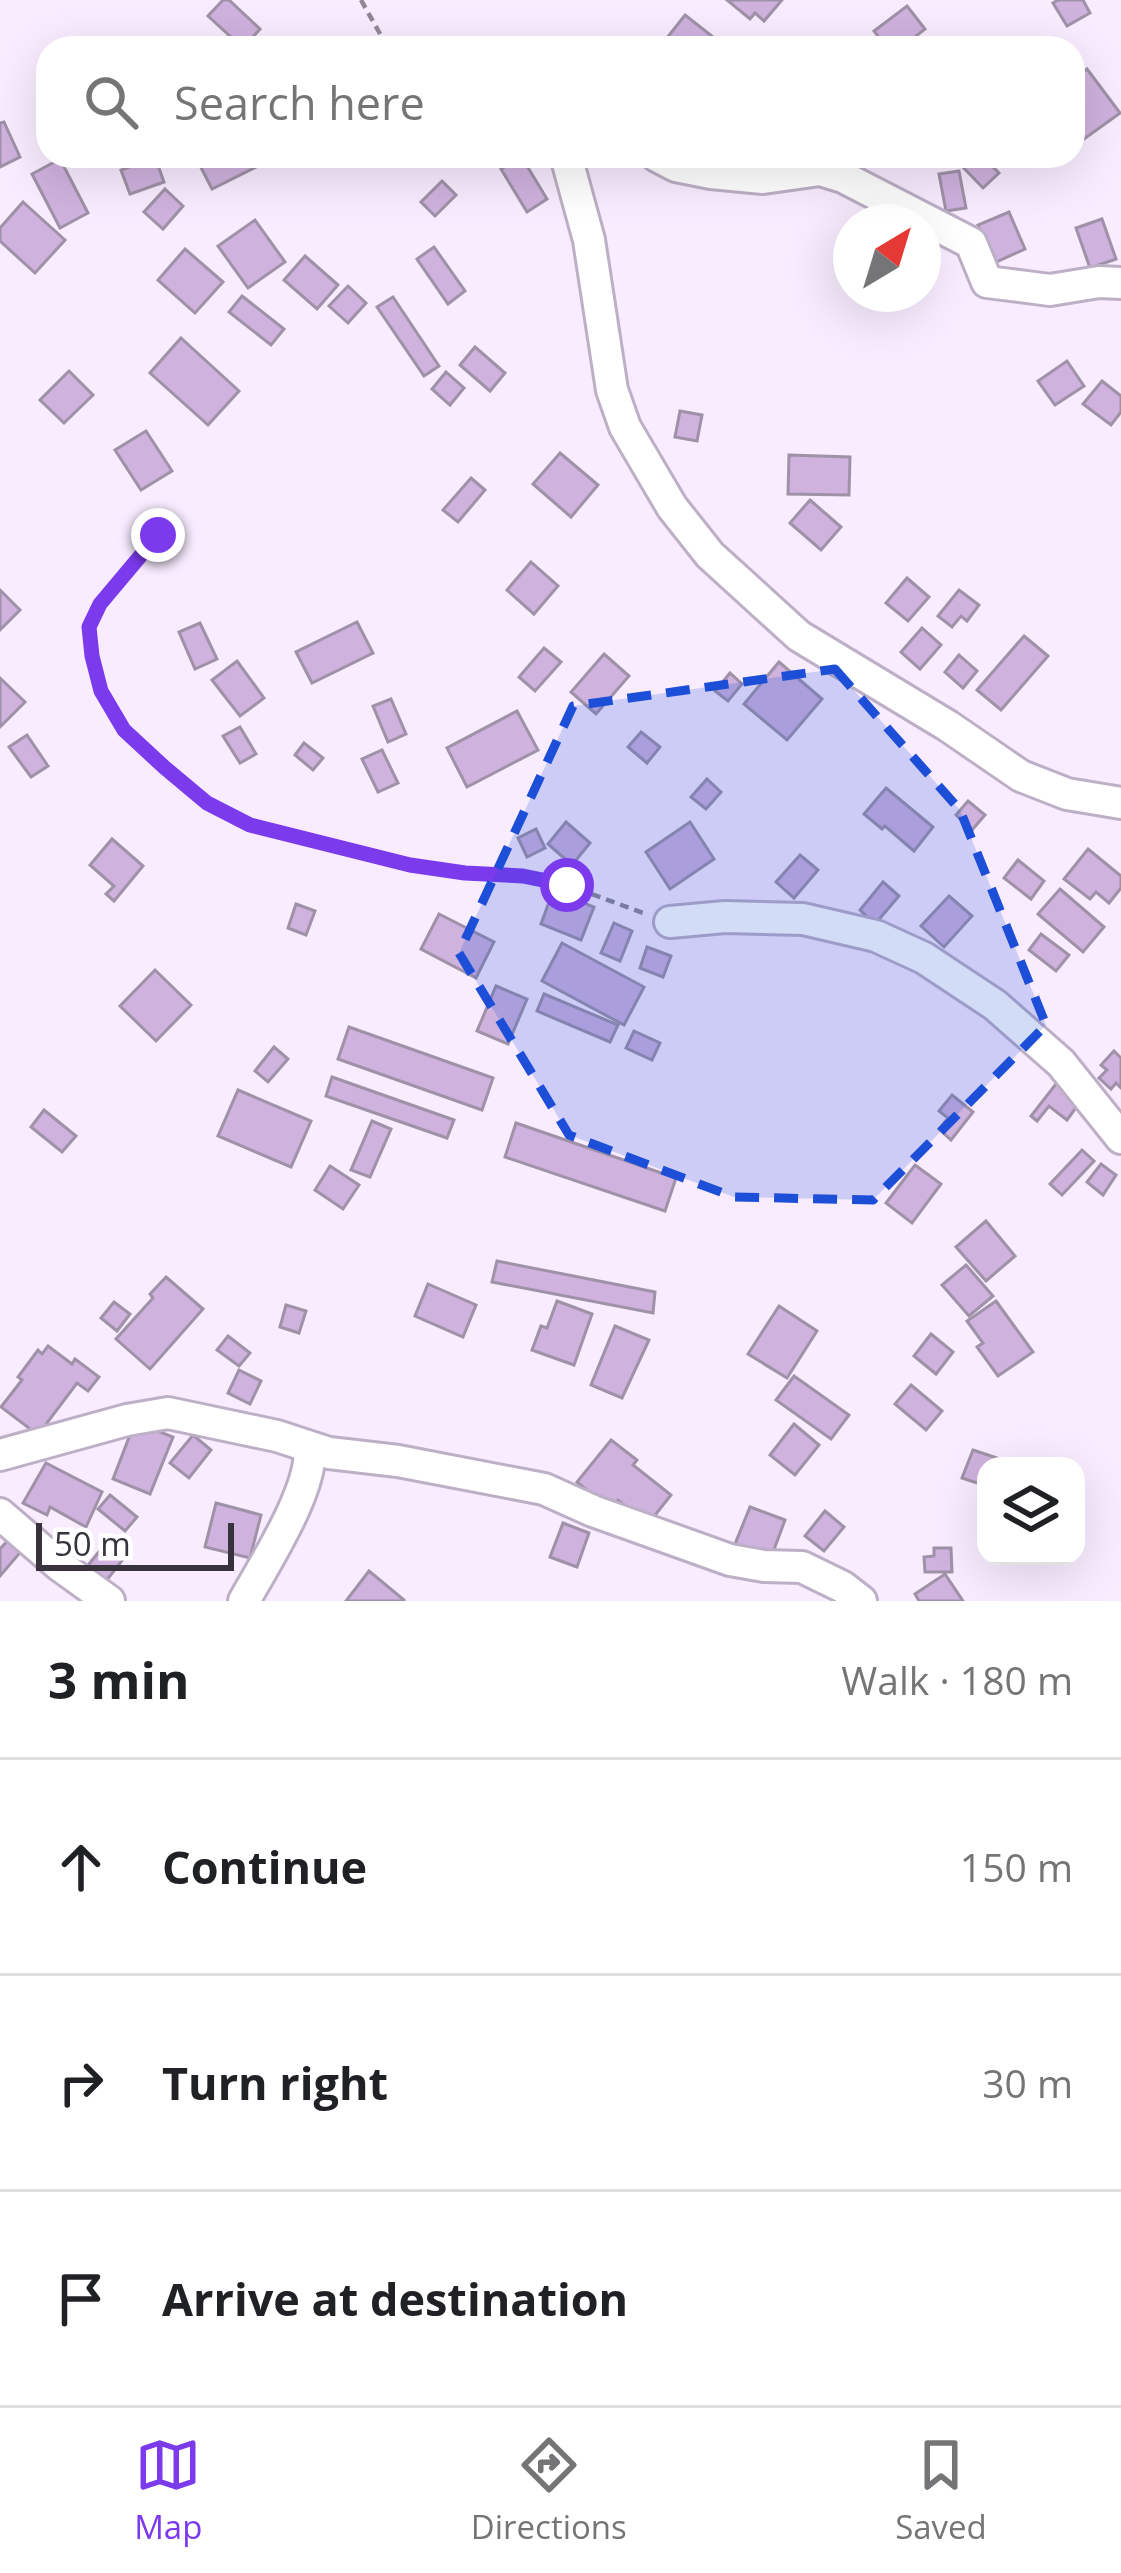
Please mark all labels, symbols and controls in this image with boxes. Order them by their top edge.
search box [36,36,1085,168]
icon: search [78,69,144,135]
text: Search here [174,72,425,133]
north arrow [833,204,941,312]
route end [131,508,185,562]
route start [540,858,594,912]
map controls [977,1457,1085,1565]
button: layers [977,1457,1085,1565]
scale bar [36,1517,234,1570]
text: 50 m [54,1521,131,1566]
text: 3 min [48,1644,190,1714]
text: Walk · 180 m [841,1653,1073,1706]
icon: ahead [48,1834,114,1900]
text: Continue [162,1836,367,1897]
text: 150 m [960,1840,1073,1893]
icon: right [48,2050,114,2116]
text: Turn right [162,2052,388,2113]
text: 30 m [982,2056,1073,2109]
icon: arrive [48,2266,114,2332]
text: Arrive at destination [162,2268,628,2329]
tab: Map [134,2432,202,2549]
tab: Directions [471,2432,627,2549]
tab: Saved [895,2432,987,2549]

